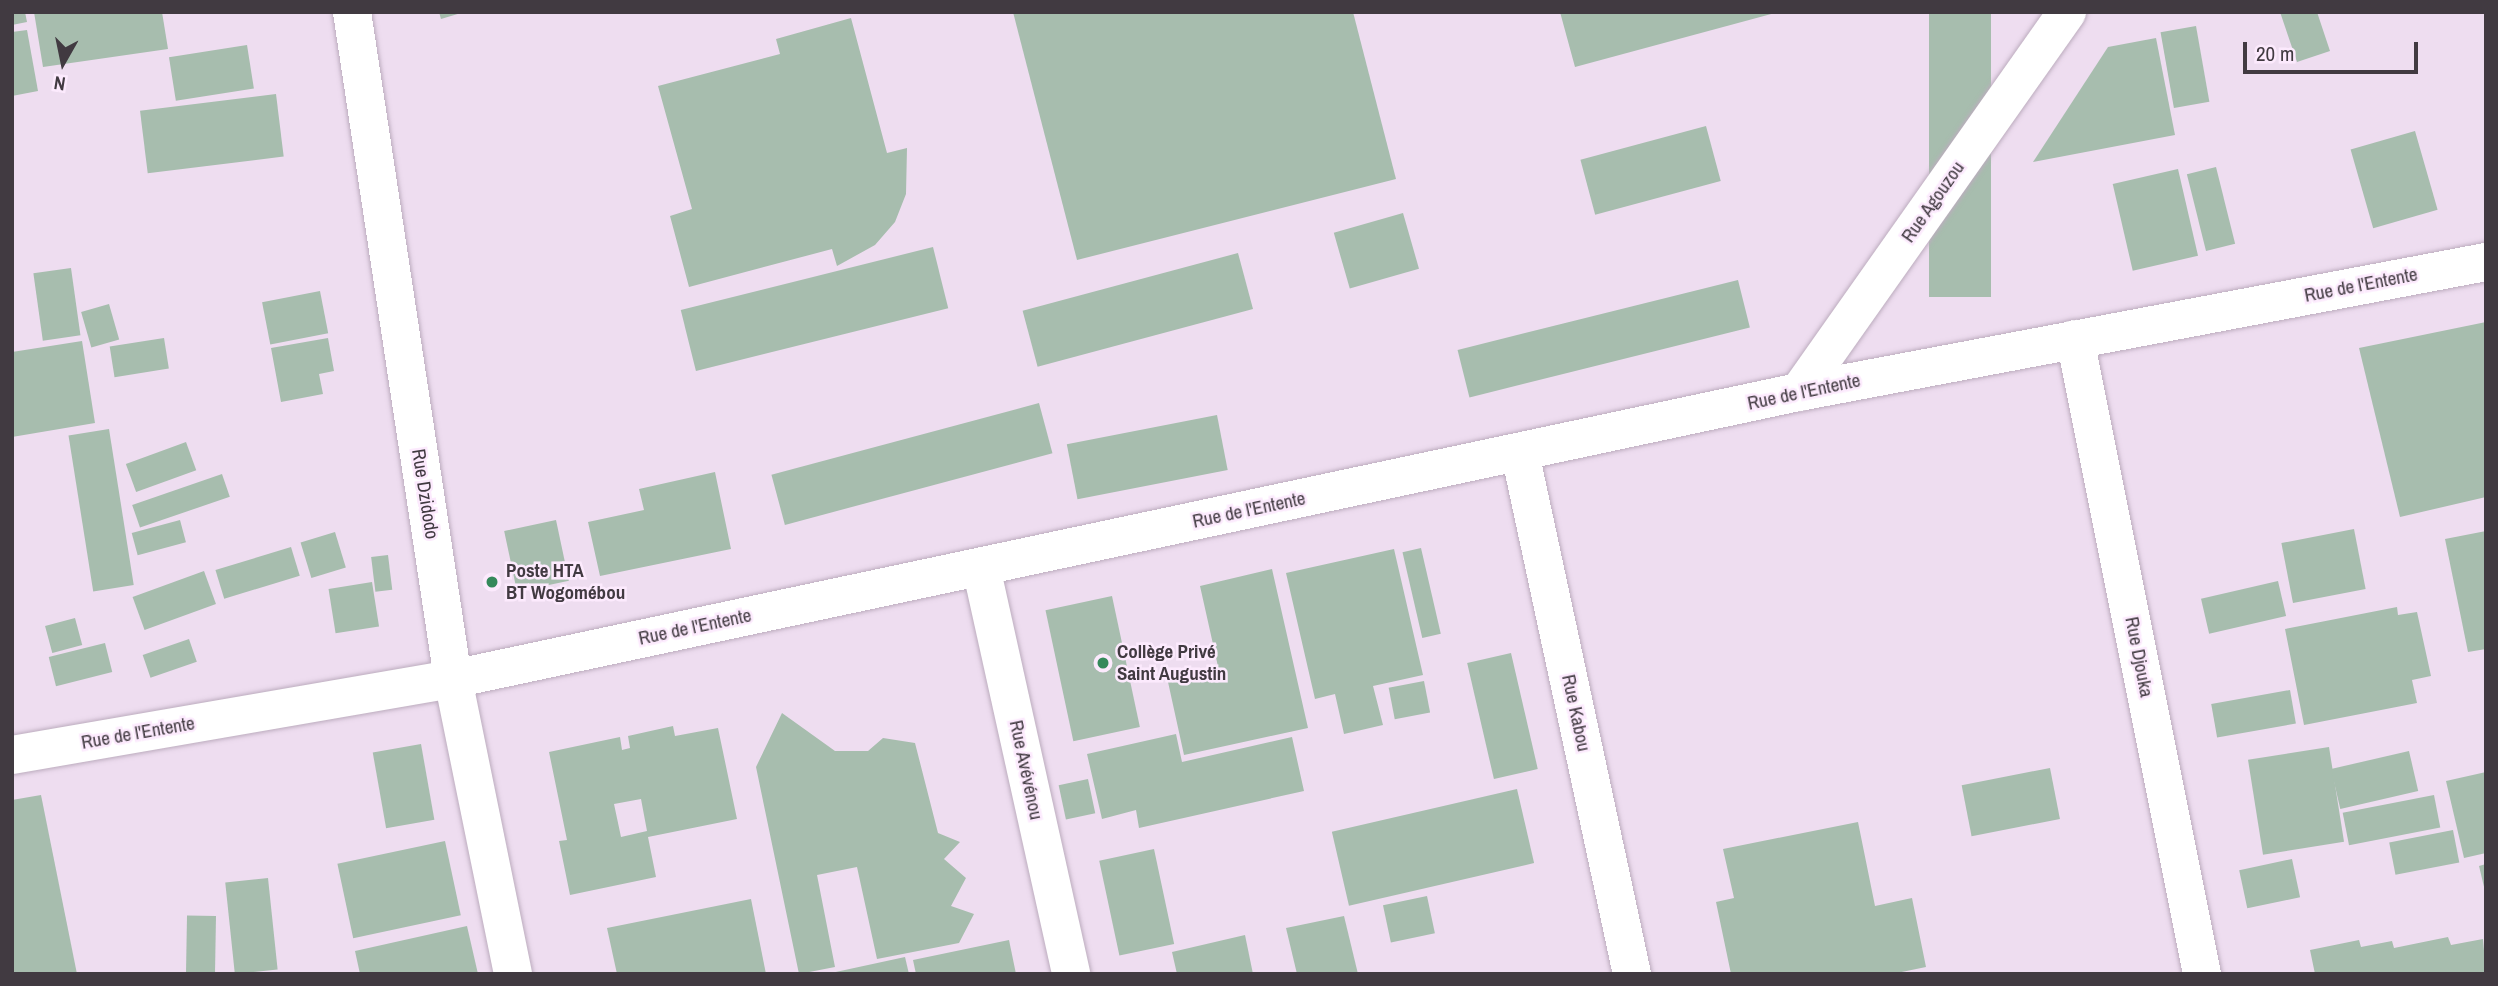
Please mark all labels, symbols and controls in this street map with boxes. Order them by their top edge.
north arrow [28,28,98,98]
scale bar [2246,28,2421,72]
text: 20 m [2256,39,2294,68]
text: N [52,70,67,97]
street label: Rue Agouzou [1897,157,1969,247]
street label: Rue de l'Entente [2303,263,2419,307]
street label: Rue de l'Entente [1746,369,1862,415]
street label: Rue Dzidodo [407,447,443,541]
street label: Rue de l'Entente [1191,487,1307,533]
place label: Poste HTA BT Wogomébou [506,560,625,604]
marker: Poste HTA BT Wogomébou [484,574,500,590]
street label: Rue de l'Entente [637,604,753,650]
street label: Rue Djouka [2120,615,2158,699]
place label: Collège Privé Saint Augustin [1117,641,1227,685]
marker: Collège Privé Saint Augustin [1095,655,1111,671]
street label: Rue Kabou [1557,673,1595,753]
street label: Rue de l'Entente [80,712,196,754]
street label: Rue Avévénou [1004,718,1048,822]

